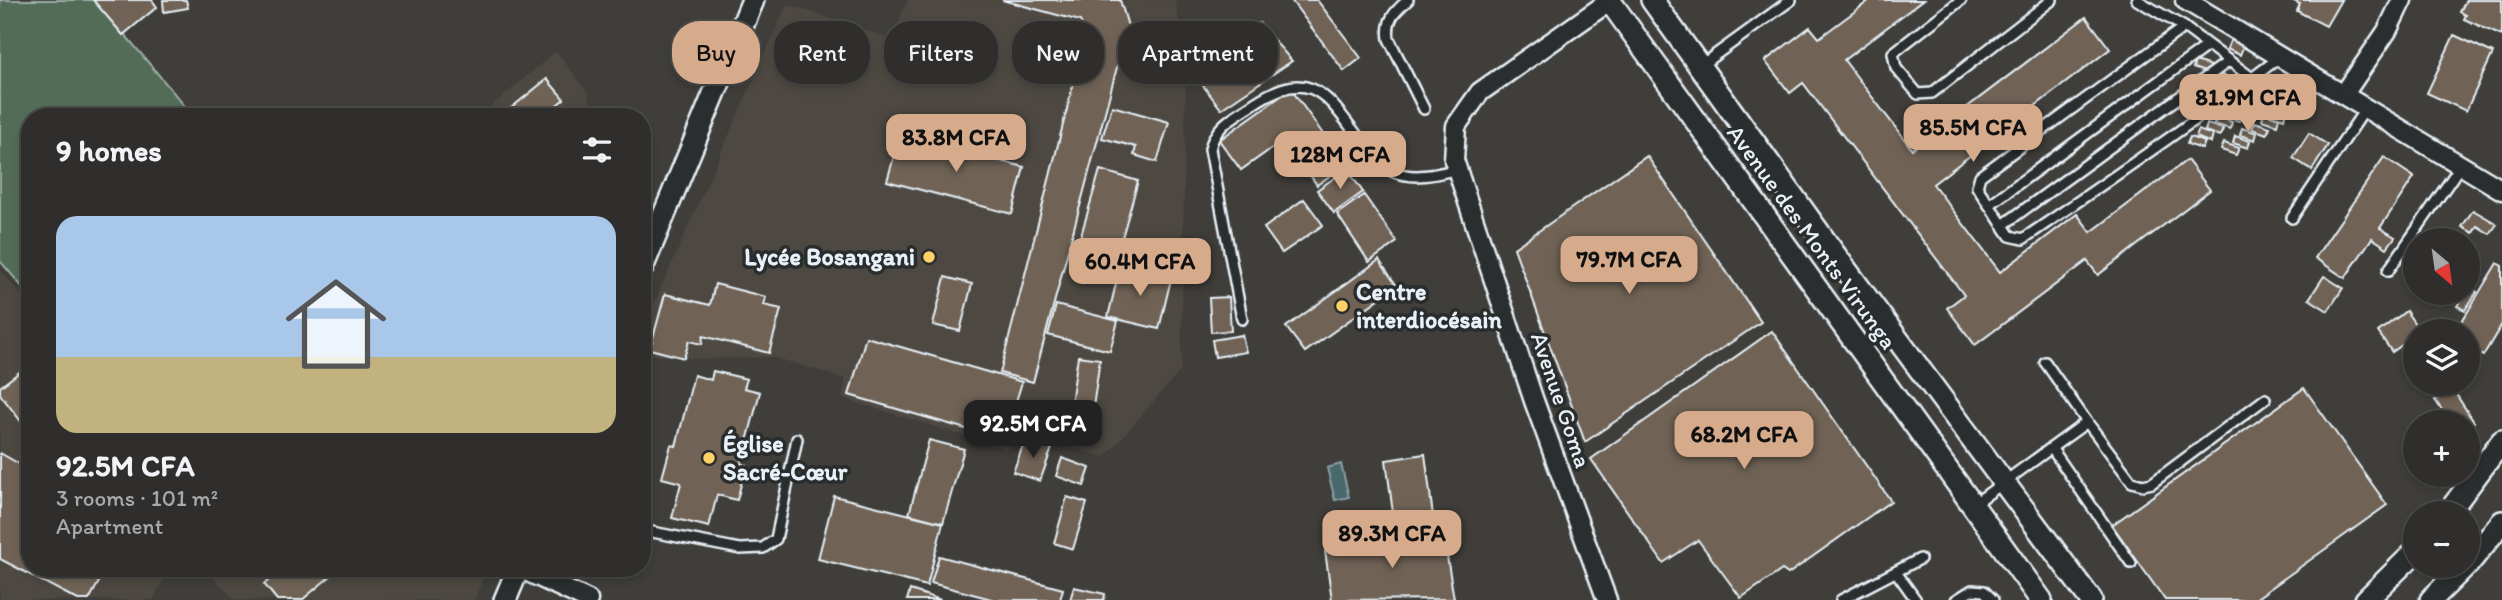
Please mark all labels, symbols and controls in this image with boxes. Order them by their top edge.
chip: Buy [672,21,760,84]
chip: Rent [774,21,870,84]
chip: Filters [884,21,998,84]
chip: New [1012,21,1104,84]
chip: Apartment [1118,21,1278,84]
pin: 81.9M CFA [2168,74,2328,134]
text: 81.9M CFA [2195,83,2301,111]
pin: 85.5M CFA [1893,104,2053,164]
text: 85.5M CFA [1920,113,2026,141]
pin: 83.8M CFA [876,114,1036,174]
street label: Avenue des Monts Virunga [1721,119,1904,355]
text: 83.8M CFA [902,123,1010,151]
icon: filters [578,131,616,169]
text: 9 homes [56,132,162,169]
pin: 128M CFA [1268,132,1412,191]
text: 128M CFA [1290,140,1390,168]
north arrow [2403,228,2480,304]
map controls [2403,228,2480,578]
pin: 79.7M CFA [1549,236,1709,296]
pin: 60.4M CFA [1060,238,1220,298]
place label: Lycée Bosangani [744,242,915,272]
text: 79.7M CFA [1577,245,1681,273]
text: 60.4M CFA [1085,247,1195,275]
marker: Lycée Bosangani [921,249,937,265]
icon: home [273,261,399,387]
place label: Centre interdiocésain [1356,277,1502,334]
marker: Centre interdiocésain [1334,298,1350,314]
button: layers [2403,319,2480,396]
street label: Avenue Goma [1525,328,1598,472]
pin: 92.5M CFA [953,400,1113,460]
text: 92.5M CFA [980,409,1086,437]
button: + [2403,410,2480,487]
pin: 68.2M CFA [1664,412,1824,471]
text: 68.2M CFA [1691,420,1797,448]
place label: Église Sacré-Cœur [723,429,848,486]
text: 92.5M CFA [56,447,195,484]
marker: Église Sacré-Cœur [701,450,717,466]
text: 3 rooms · 101 m² [56,484,218,512]
button: − [2403,501,2480,578]
pin: 89.3M CFA [1312,510,1472,570]
text: Apartment [56,512,163,540]
text: 89.3M CFA [1338,519,1446,547]

